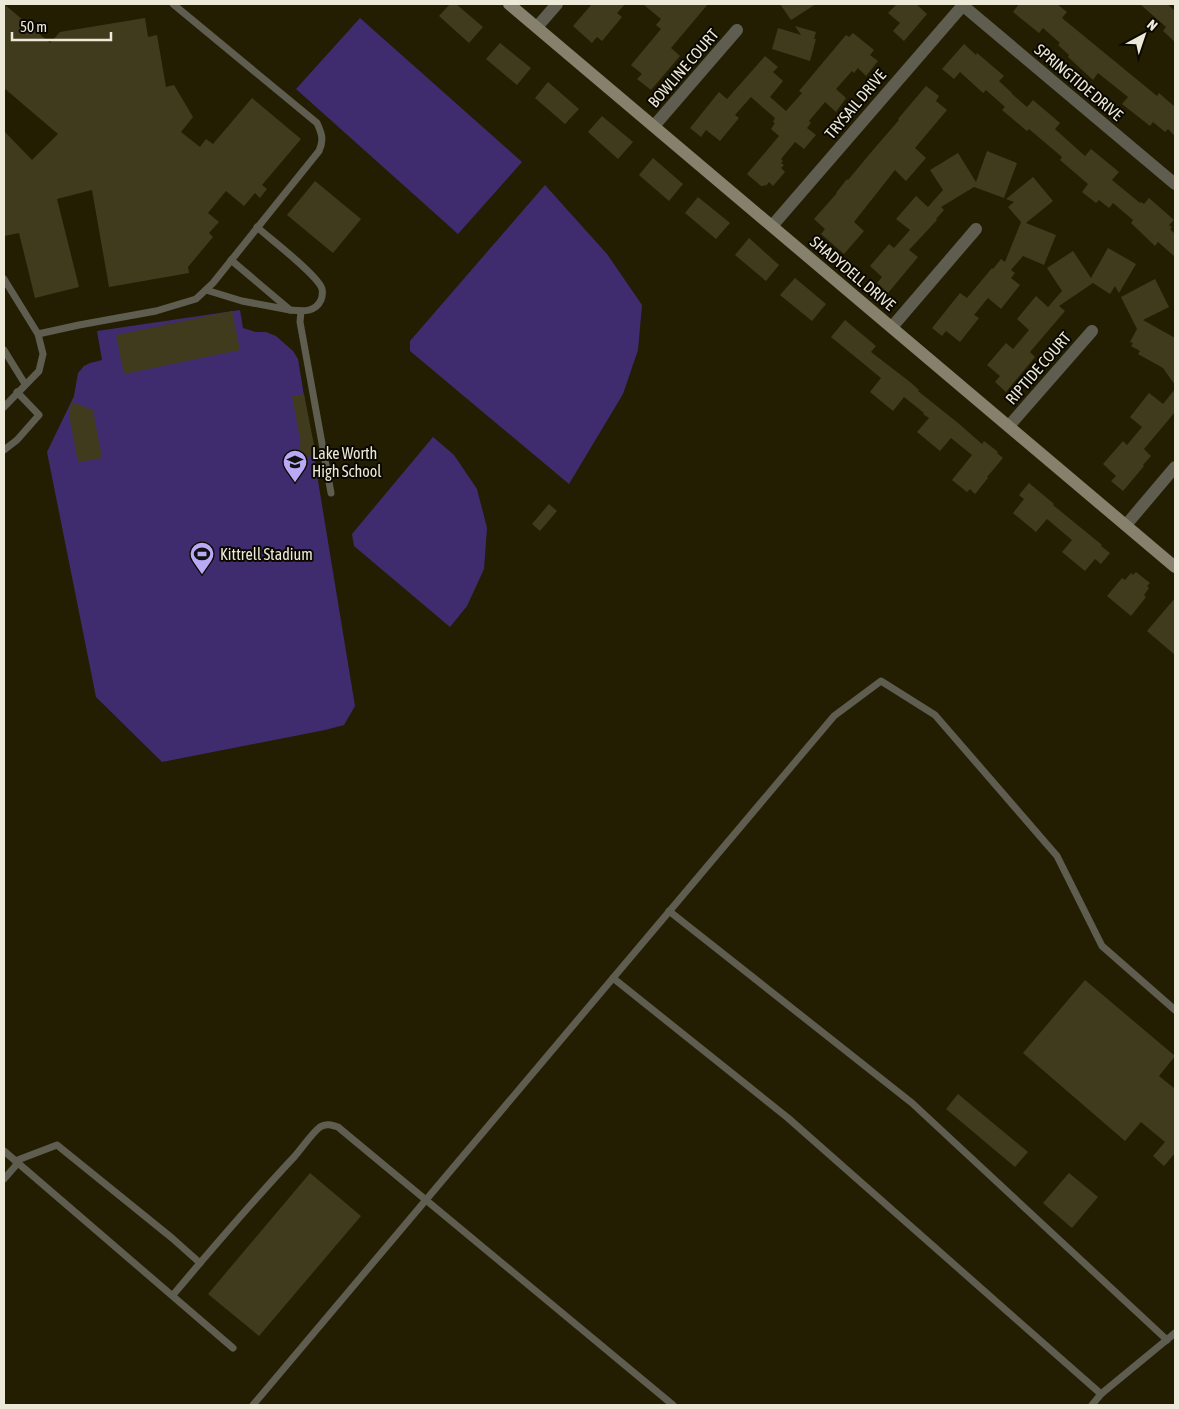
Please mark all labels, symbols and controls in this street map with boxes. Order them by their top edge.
scale bar [12,10,111,42]
north arrow [1119,10,1169,60]
text: N [1144,16,1161,34]
text: 50 m [20,18,47,35]
street label: BOWLINE COURT [644,25,722,111]
street label: SPRINGTIDE DRIVE [1031,40,1127,124]
street label: TRYSAIL DRIVE [821,66,889,142]
street label: SHADYDELL DRIVE [807,232,899,314]
street label: RIPTIDE COURT [1002,328,1074,408]
place label: Lake Worth High School [312,444,382,481]
school or university icon: Lake Worth High School [282,449,308,483]
sports icon: Kittrell Stadium [189,541,215,575]
place label: Kittrell Stadium [220,545,313,563]

